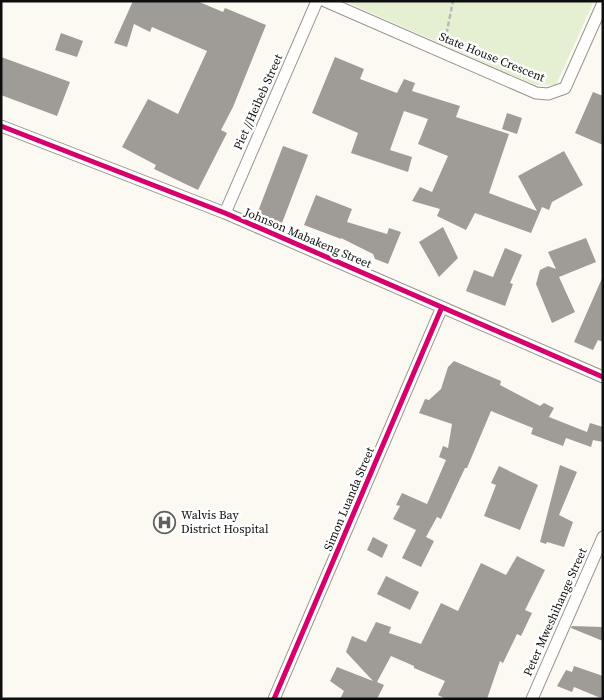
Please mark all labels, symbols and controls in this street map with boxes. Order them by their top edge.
street label: State House Crescent [437,28,547,86]
street label: Piet //Heibeb Street [230,52,286,152]
street label: Johnson Mabakeng Street [241,204,374,272]
street label: Simon Luanda Street [320,445,378,553]
place label: Walvis Bay District Hospital [181,507,269,537]
hospital icon: Walvis Bay District Hospital [153,510,177,534]
street label: Peter Mweshihange Street [519,545,591,679]

